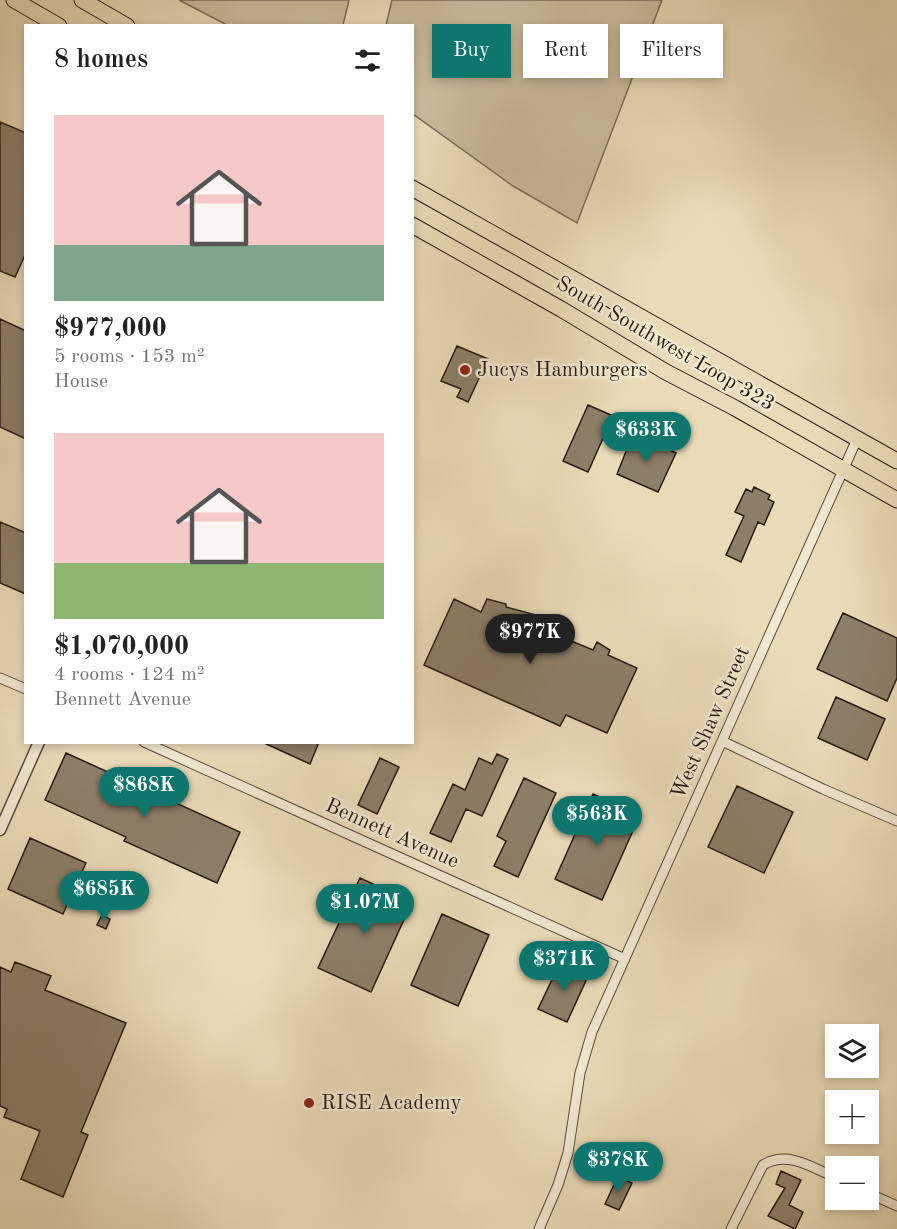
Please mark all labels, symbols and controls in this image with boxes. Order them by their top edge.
chip: Buy [432,24,511,78]
chip: Rent [523,24,608,78]
chip: Filters [620,24,723,78]
icon: filters [351,44,384,77]
text: 8 homes [54,47,148,73]
icon: home [165,154,273,262]
street label: South Southwest Loop 323 [552,273,778,415]
text: $977,000 [54,316,167,342]
text: 5 rooms · 153 m² [54,347,204,367]
place label: Jucys Hamburgers [477,360,648,381]
marker: Jucys Hamburgers [458,363,472,377]
text: House [54,372,108,392]
pin: $633K [604,412,688,463]
text: $633K [615,421,677,441]
icon: home [165,472,273,580]
pin: $977K [488,614,572,665]
text: $977K [499,623,561,643]
text: $1,070,000 [54,634,189,660]
street label: West Shaw Street [668,644,754,802]
text: 4 rooms · 124 m² [54,665,204,685]
text: Bennett Avenue [54,690,191,710]
pin: $868K [102,767,186,818]
text: $868K [113,776,175,796]
street label: Bennett Avenue [322,795,462,873]
pin: $563K [555,796,639,847]
text: $563K [566,805,628,825]
pin: $685K [62,871,146,922]
text: $685K [73,880,135,900]
pin: $1.07M [316,884,414,935]
text: $1.07M [330,893,400,913]
pin: $371K [522,941,606,992]
text: $371K [533,950,595,970]
map controls [825,1024,879,1210]
button: layers [825,1024,879,1078]
button: + [825,1090,879,1144]
place label: RISE Academy [321,1093,462,1114]
marker: RISE Academy [302,1096,316,1110]
pin: $378K [576,1142,660,1193]
text: $378K [587,1151,649,1171]
button: − [825,1156,879,1210]

